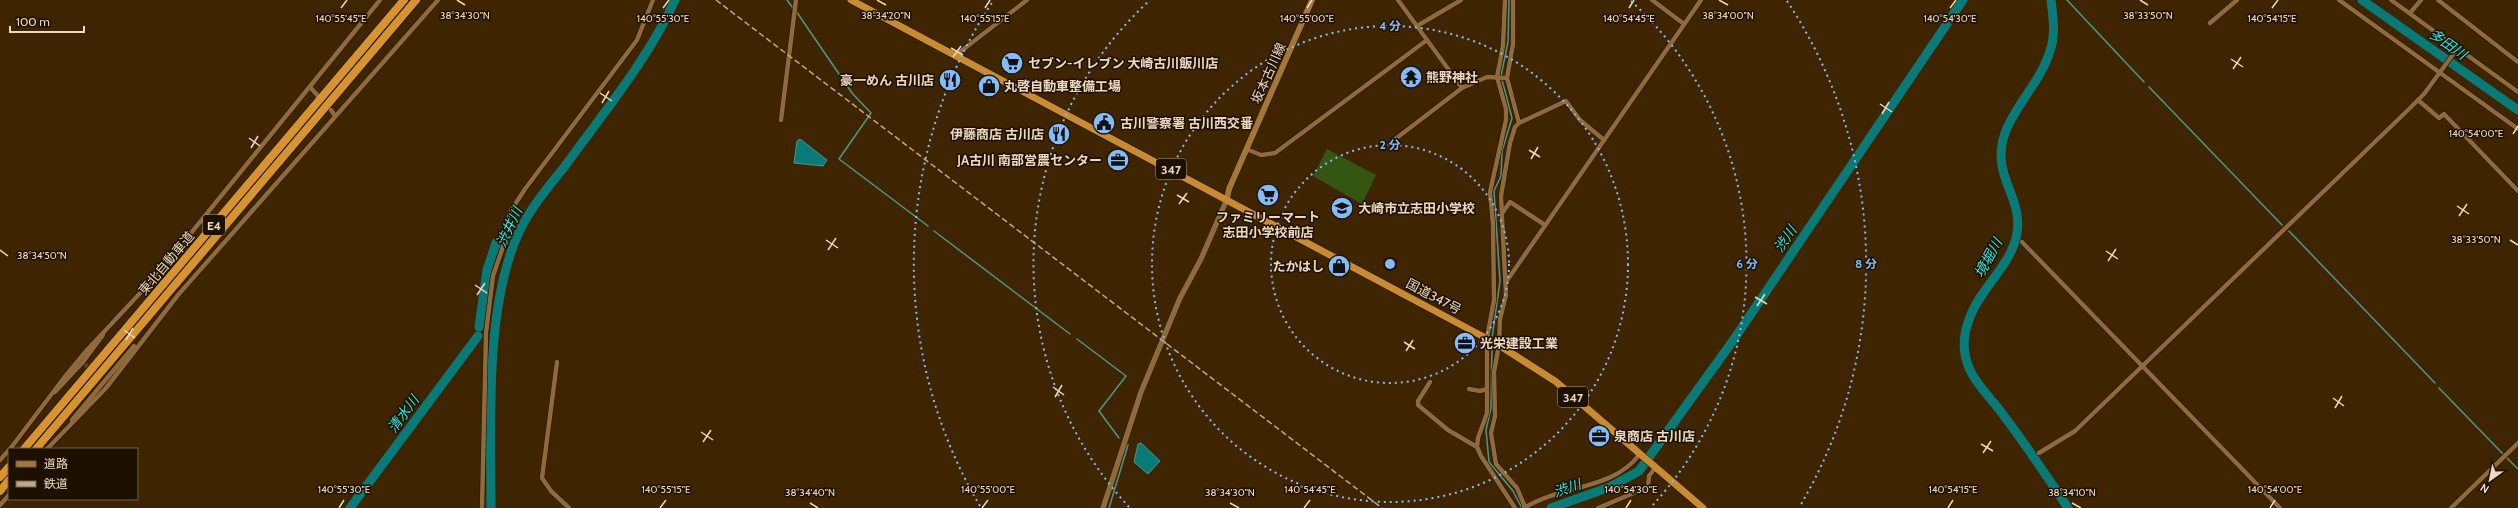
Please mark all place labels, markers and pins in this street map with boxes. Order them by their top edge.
supermarket icon: セブン-イレブン 大崎古川飯川店 [999,50,1025,76]
place label: セブン-イレブン 大崎古川飯川店 [1028,55,1218,71]
temple icon: 熊野神社 [1398,64,1424,90]
restaurant icon: 豪一めん 古川店 [937,67,963,93]
place label: 熊野神社 [1426,69,1478,85]
place label: 豪一めん 古川店 [840,72,934,88]
shop icon: 丸啓自動車整備工場 [976,73,1002,99]
place label: 丸啓自動車整備工場 [1004,78,1121,94]
public building icon: 古川警察署 古川西交番 [1091,110,1117,136]
place label: 古川警察署 古川西交番 [1120,115,1253,131]
restaurant icon: 伊藤商店 古川店 [1046,121,1072,147]
place label: 伊藤商店 古川店 [950,126,1044,142]
office icon: JA古川 南部営農センター [1105,147,1131,173]
place label: JA古川 南部営農センター [956,152,1102,168]
supermarket icon: ファミリーマート 志田小学校前店 [1255,182,1281,208]
school or university icon: 大崎市立志田小学校 [1329,195,1355,221]
place label: 大崎市立志田小学校 [1358,200,1475,216]
place label: ファミリーマート 志田小学校前店 [1216,209,1320,240]
shop icon: たかはし [1326,253,1352,279]
centre of rings [1383,257,1397,271]
place label: たかはし [1273,258,1324,274]
office icon: 光栄建設工業 [1452,330,1478,356]
place label: 光栄建設工業 [1480,335,1558,351]
office icon: 泉商店 古川店 [1586,423,1612,449]
place label: 泉商店 古川店 [1614,428,1695,444]

